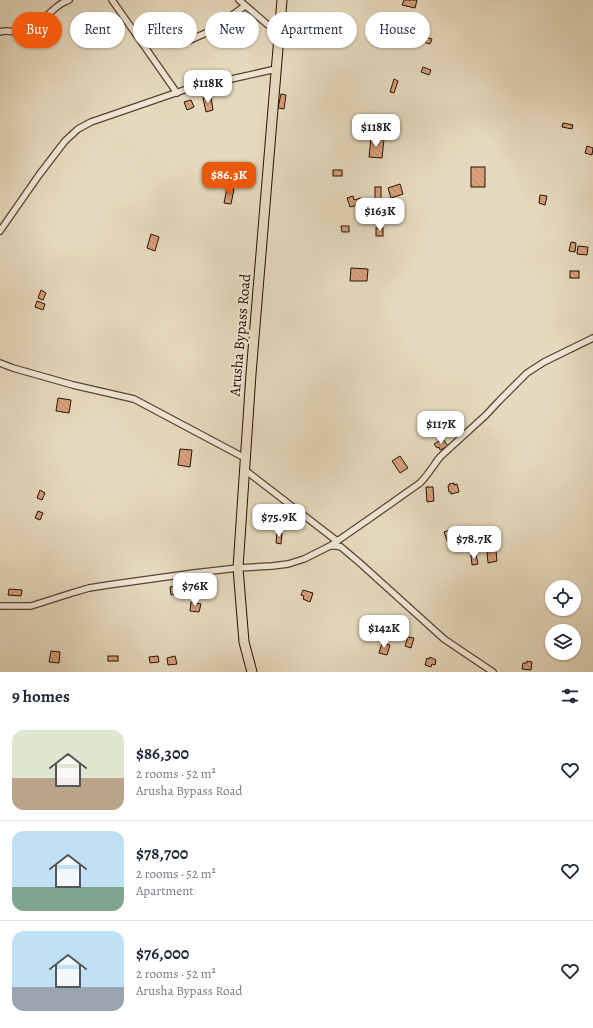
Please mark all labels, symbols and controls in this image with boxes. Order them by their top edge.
chip: Buy [12,12,62,48]
chip: Rent [70,12,125,48]
chip: Filters [133,12,197,48]
chip: New [205,12,259,48]
chip: Apartment [267,12,357,48]
chip: House [365,12,430,48]
pin: $118K [180,70,236,104]
text: $118K [193,74,223,91]
pin: $118K [348,114,404,148]
text: $118K [361,118,391,135]
pin: $86.3K [196,162,262,196]
text: $86.3K [211,166,247,183]
pin: $163K [352,198,408,232]
text: $163K [365,202,395,219]
street label: Arusha Bypass Road [225,272,255,398]
pin: $117K [413,411,469,445]
text: $117K [426,415,456,432]
pin: $75.9K [246,504,312,538]
text: $75.9K [261,508,297,525]
pin: $78.7K [441,526,507,560]
text: $78.7K [456,530,492,547]
pin: $76K [171,573,219,607]
text: $76K [182,577,208,594]
map controls [545,580,581,660]
button: locate [545,580,581,616]
pin: $142K [356,615,412,649]
text: $142K [368,619,400,636]
button: layers [545,624,581,660]
text: 9 homes [12,685,70,708]
icon: filters [559,685,581,707]
text: $86,300 [136,742,189,765]
icon: home [44,746,92,794]
icon: heart [559,759,581,781]
text: 2 rooms · 52 m² [136,765,216,782]
text: Arusha Bypass Road [136,782,243,799]
text: $78,700 [136,842,188,865]
icon: home [44,847,92,895]
icon: heart [559,860,581,882]
text: 2 rooms · 52 m² [136,865,216,882]
text: Apartment [136,882,194,899]
text: $76,000 [136,942,189,965]
icon: home [44,947,92,995]
icon: heart [559,960,581,982]
text: 2 rooms · 52 m² [136,965,216,982]
text: Arusha Bypass Road [136,982,243,999]

